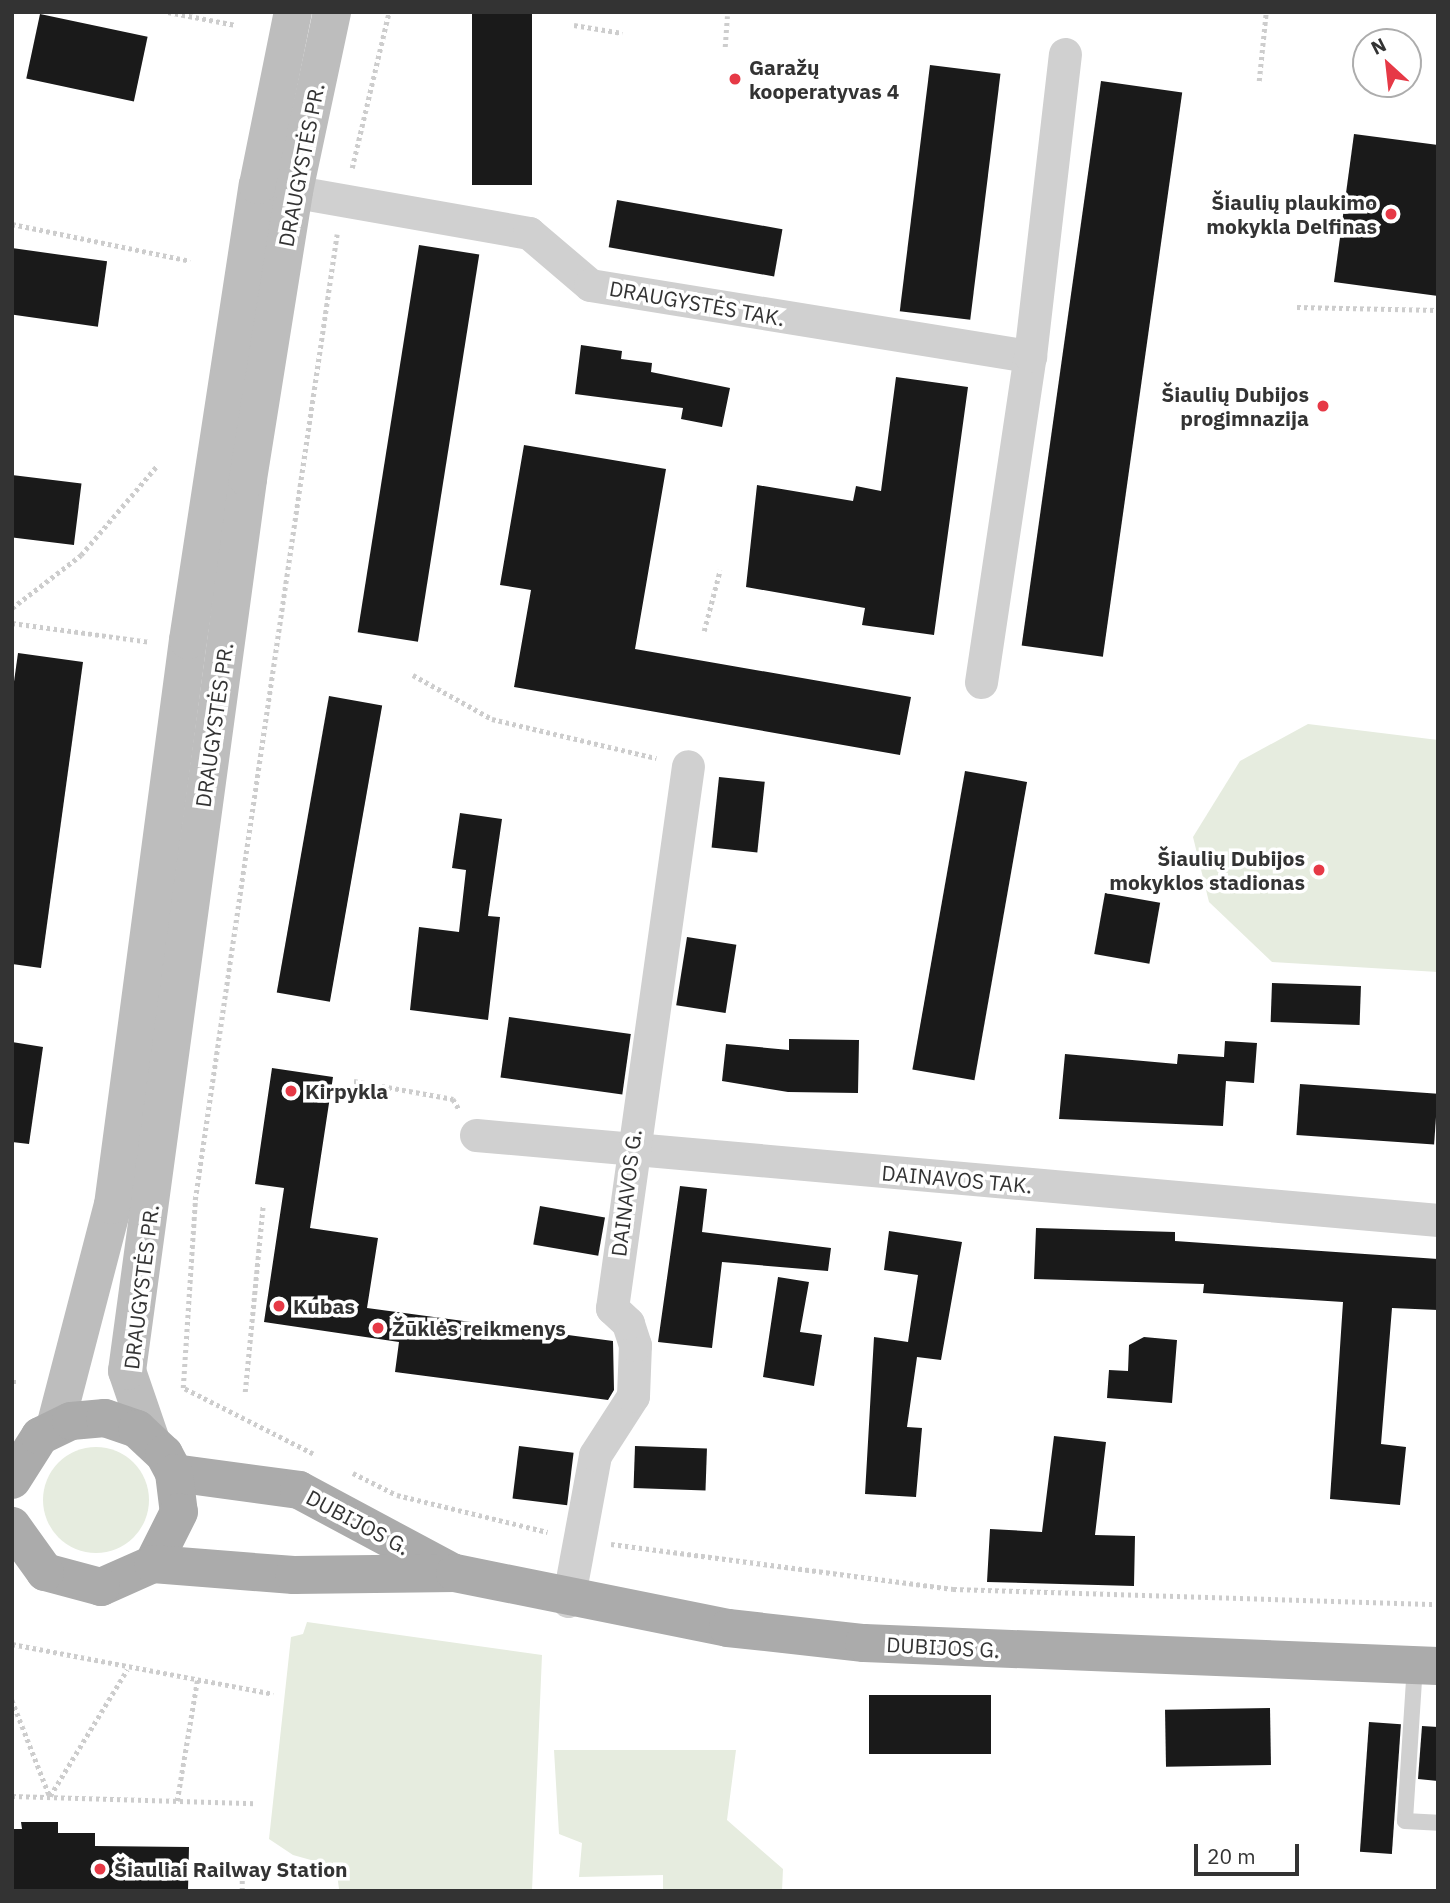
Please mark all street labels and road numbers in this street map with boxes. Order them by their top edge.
street label: DRAUGYSTĖS PR. [273,81,329,249]
street label: DRAUGYSTĖS TAK. [607,275,787,331]
street label: DRAUGYSTĖS PR. [190,641,238,809]
street label: DAINAVOS G. [606,1128,646,1258]
street label: DAINAVOS TAK. [881,1160,1033,1198]
street label: DRAUGYSTĖS PR. [118,1203,164,1371]
street label: DUBIJOS G. [302,1484,414,1560]
street label: DUBIJOS G. [886,1631,1000,1663]

